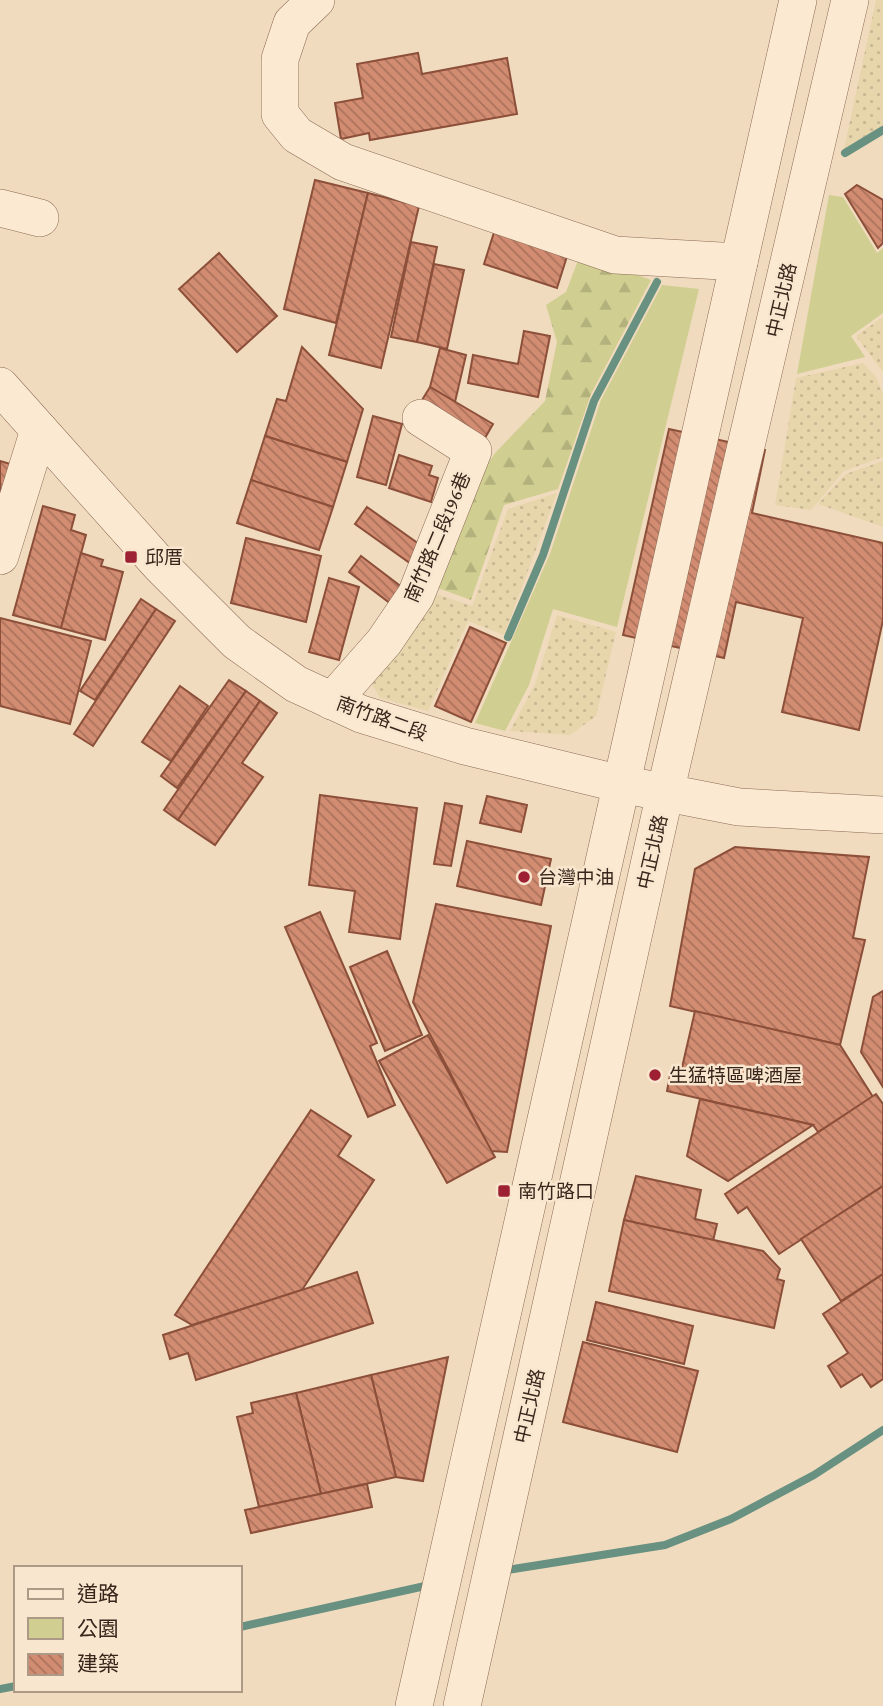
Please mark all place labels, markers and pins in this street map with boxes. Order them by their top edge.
place label: 邱厝 [145,547,183,568]
marker: 邱厝 [123,549,139,565]
place label: 台灣中油 [538,867,614,888]
marker: 台灣中油 [516,869,532,885]
place label: 生猛特區啤酒屋 [669,1065,802,1086]
marker: 生猛特區啤酒屋 [647,1067,663,1083]
place label: 南竹路口 [518,1181,594,1202]
marker: 南竹路口 [496,1183,512,1199]

